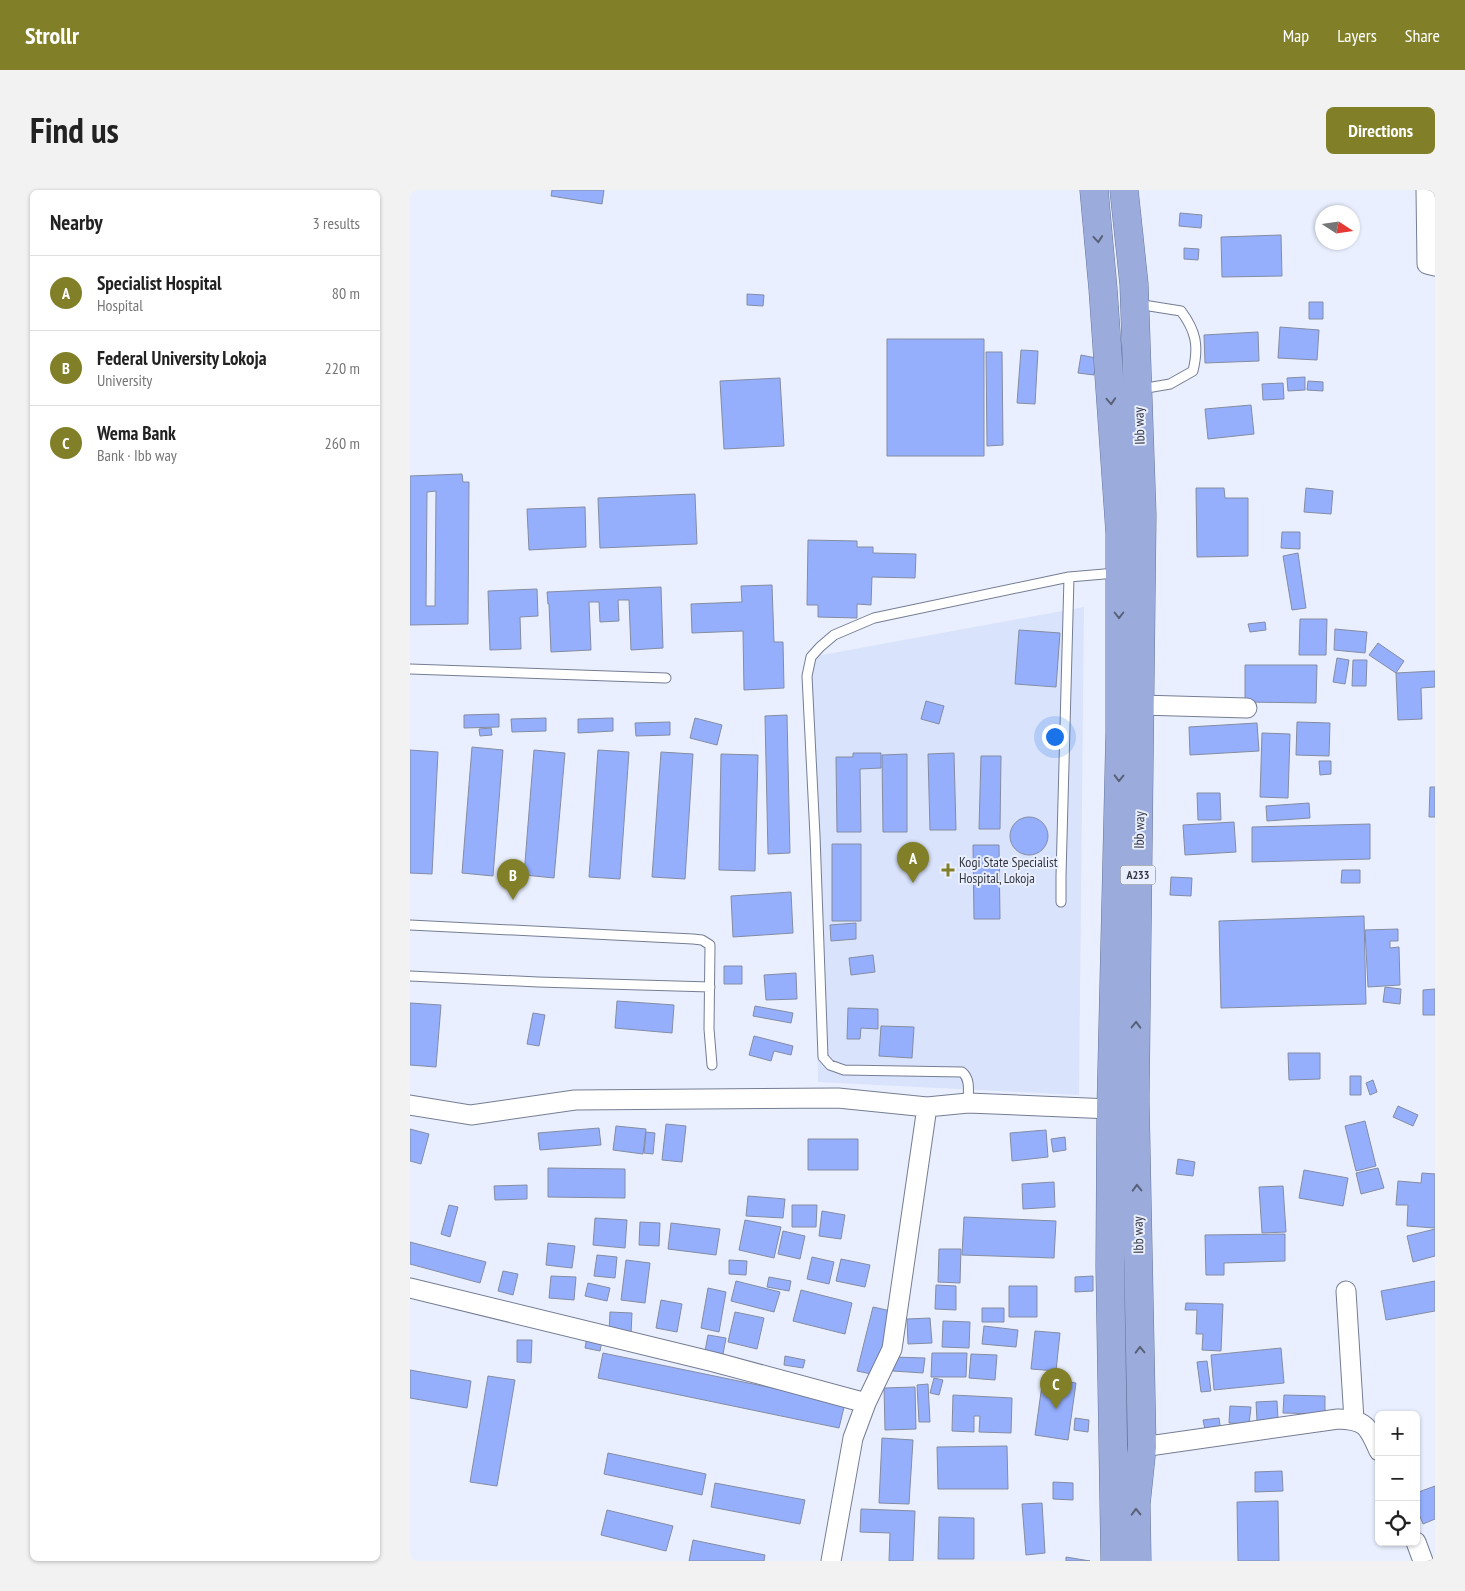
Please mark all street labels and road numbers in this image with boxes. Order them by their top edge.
street label: Ibb way [1129,406,1149,445]
street label: Ibb way [1130,810,1148,849]
road number: A233 [1120,866,1156,884]
street label: Ibb way [1129,1215,1147,1254]

